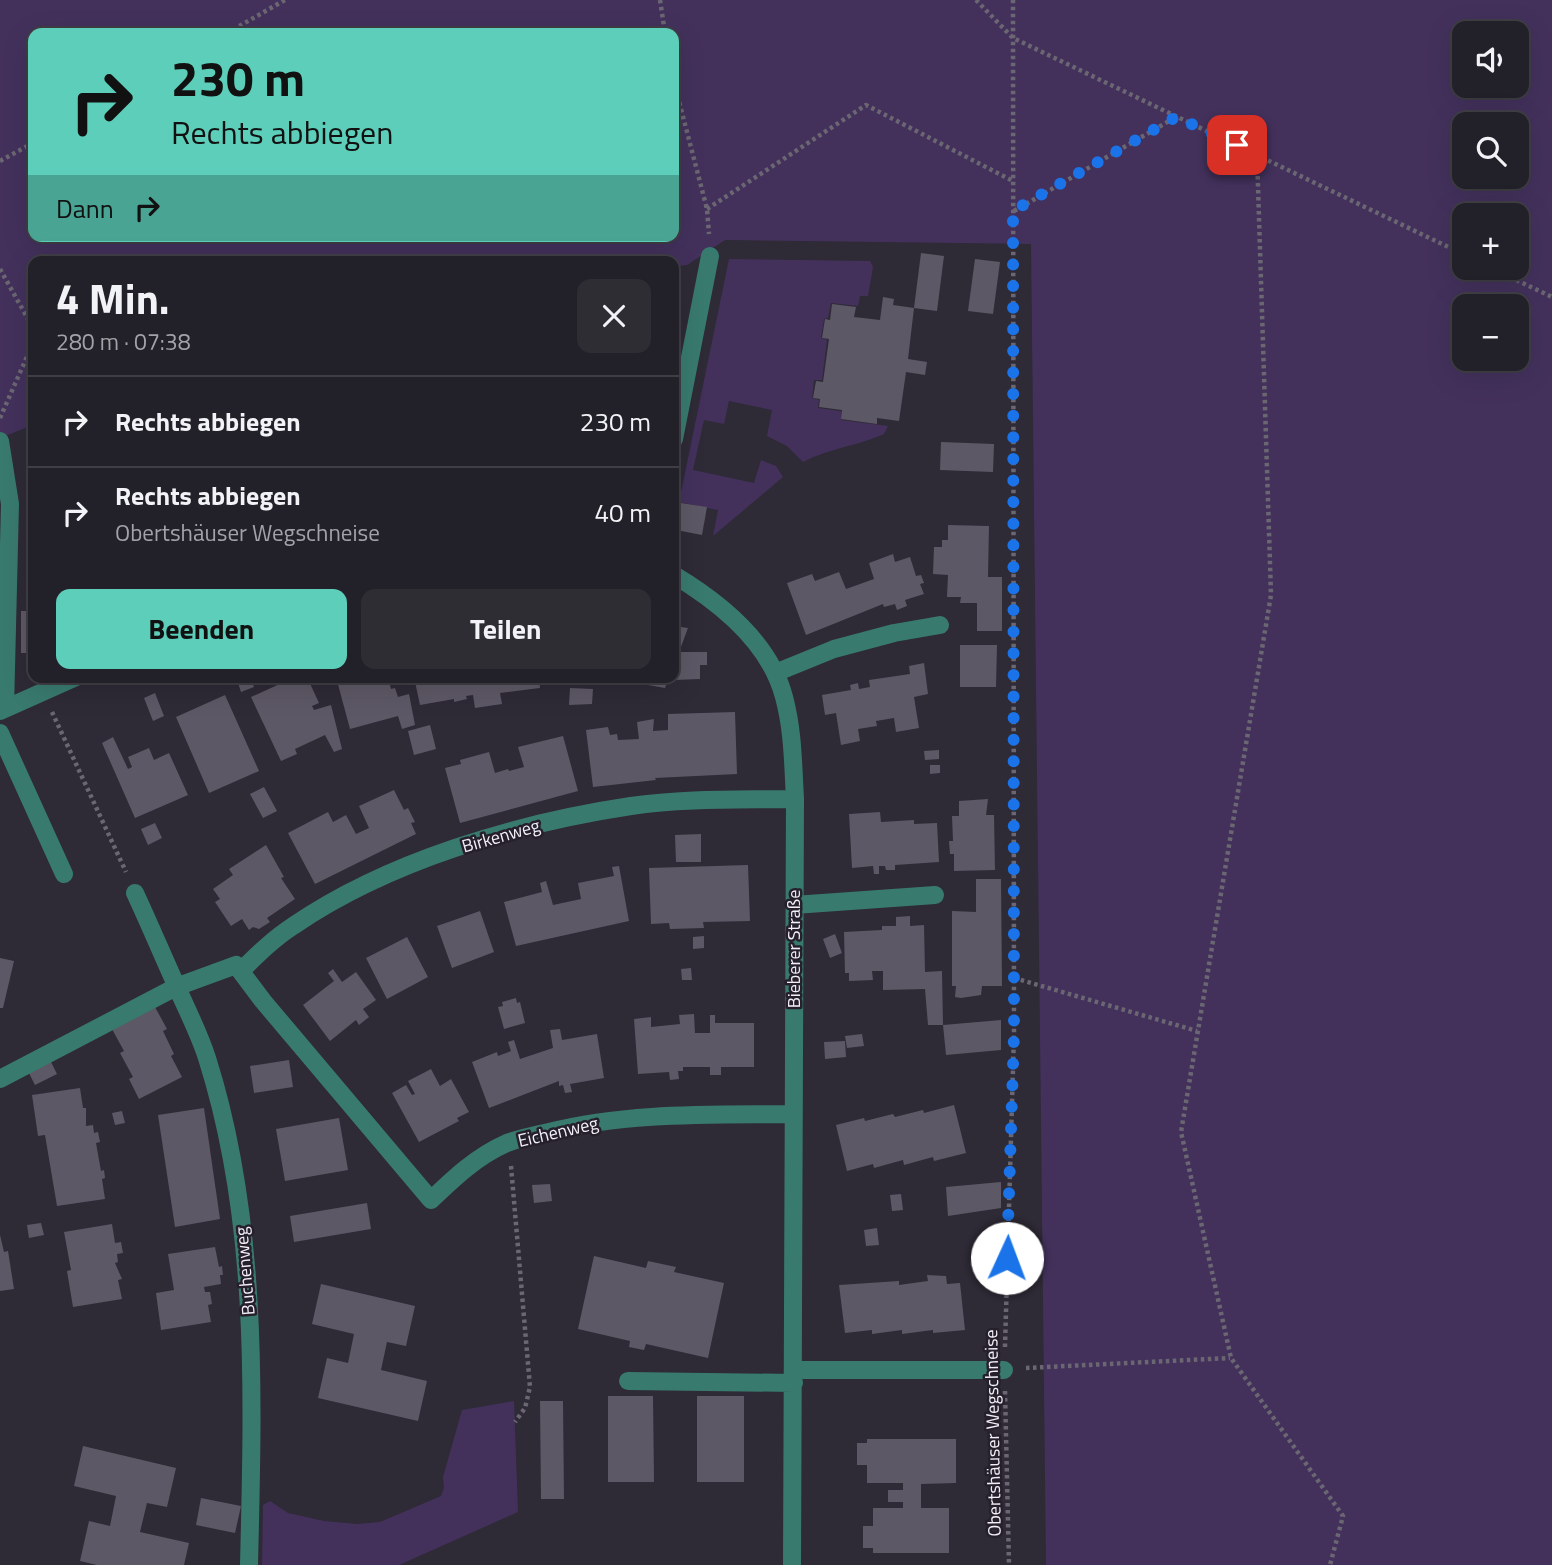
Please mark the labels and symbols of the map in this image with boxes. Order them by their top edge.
pin [1207,115,1267,175]
street label: Birkenweg [459,811,543,860]
street label: Bieberer Straße [780,890,807,1008]
street label: Eichenweg [515,1109,601,1154]
position arrow [970,1221,1044,1295]
street label: Buchenweg [227,1226,262,1316]
street label: Obertshäuser Wegschneise [977,1329,1008,1537]

